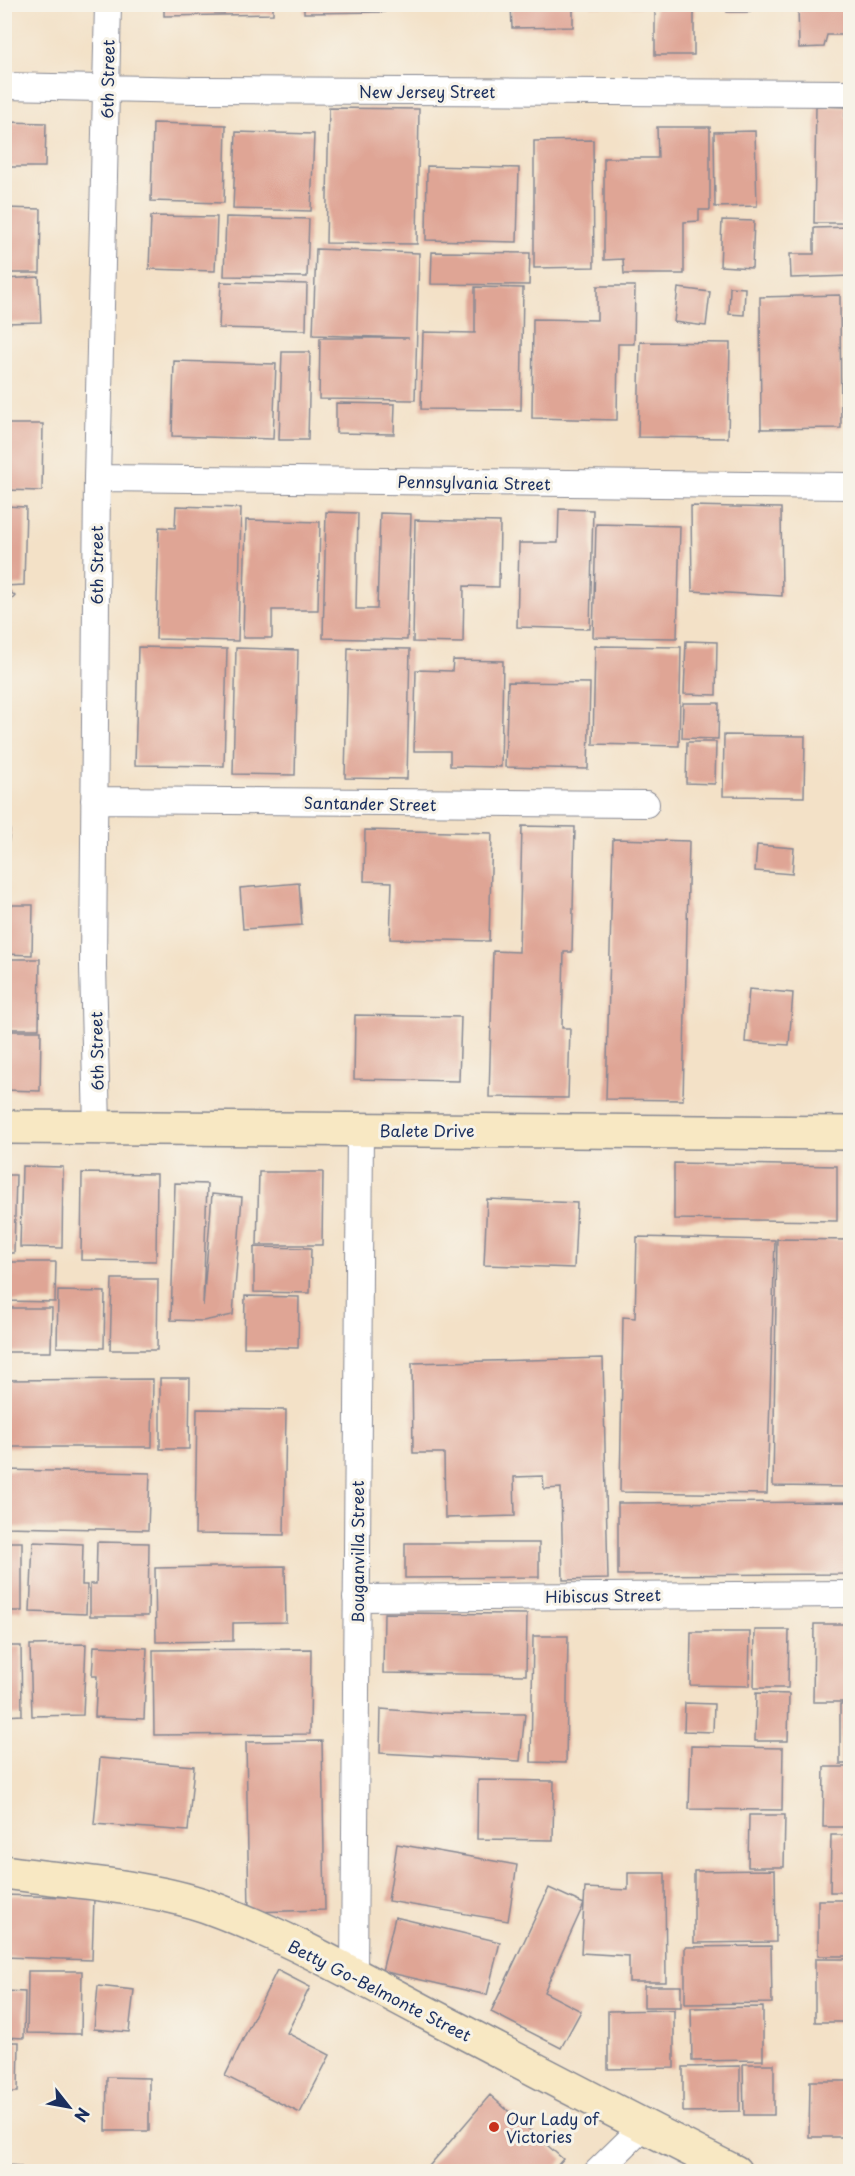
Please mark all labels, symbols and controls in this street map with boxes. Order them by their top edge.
street label: 6th Street [94,39,120,119]
street label: New Jersey Street [359,79,495,103]
street label: Pennsylvania Street [397,469,551,495]
street label: 6th Street [84,525,108,605]
street label: Santander Street [303,790,437,816]
street label: 6th Street [83,1011,109,1091]
street label: Balete Drive [380,1118,474,1142]
street label: Bouganvilla Street [345,1480,369,1624]
street label: Hibiscus Street [545,1582,662,1608]
street label: Betty Go-Belmonte Street [284,1933,476,2047]
north arrow [39,2077,99,2137]
text: N [69,2104,96,2127]
place label: Our Lady of Victories [506,2106,600,2148]
marker: Our Lady of Victories [487,2120,501,2134]

